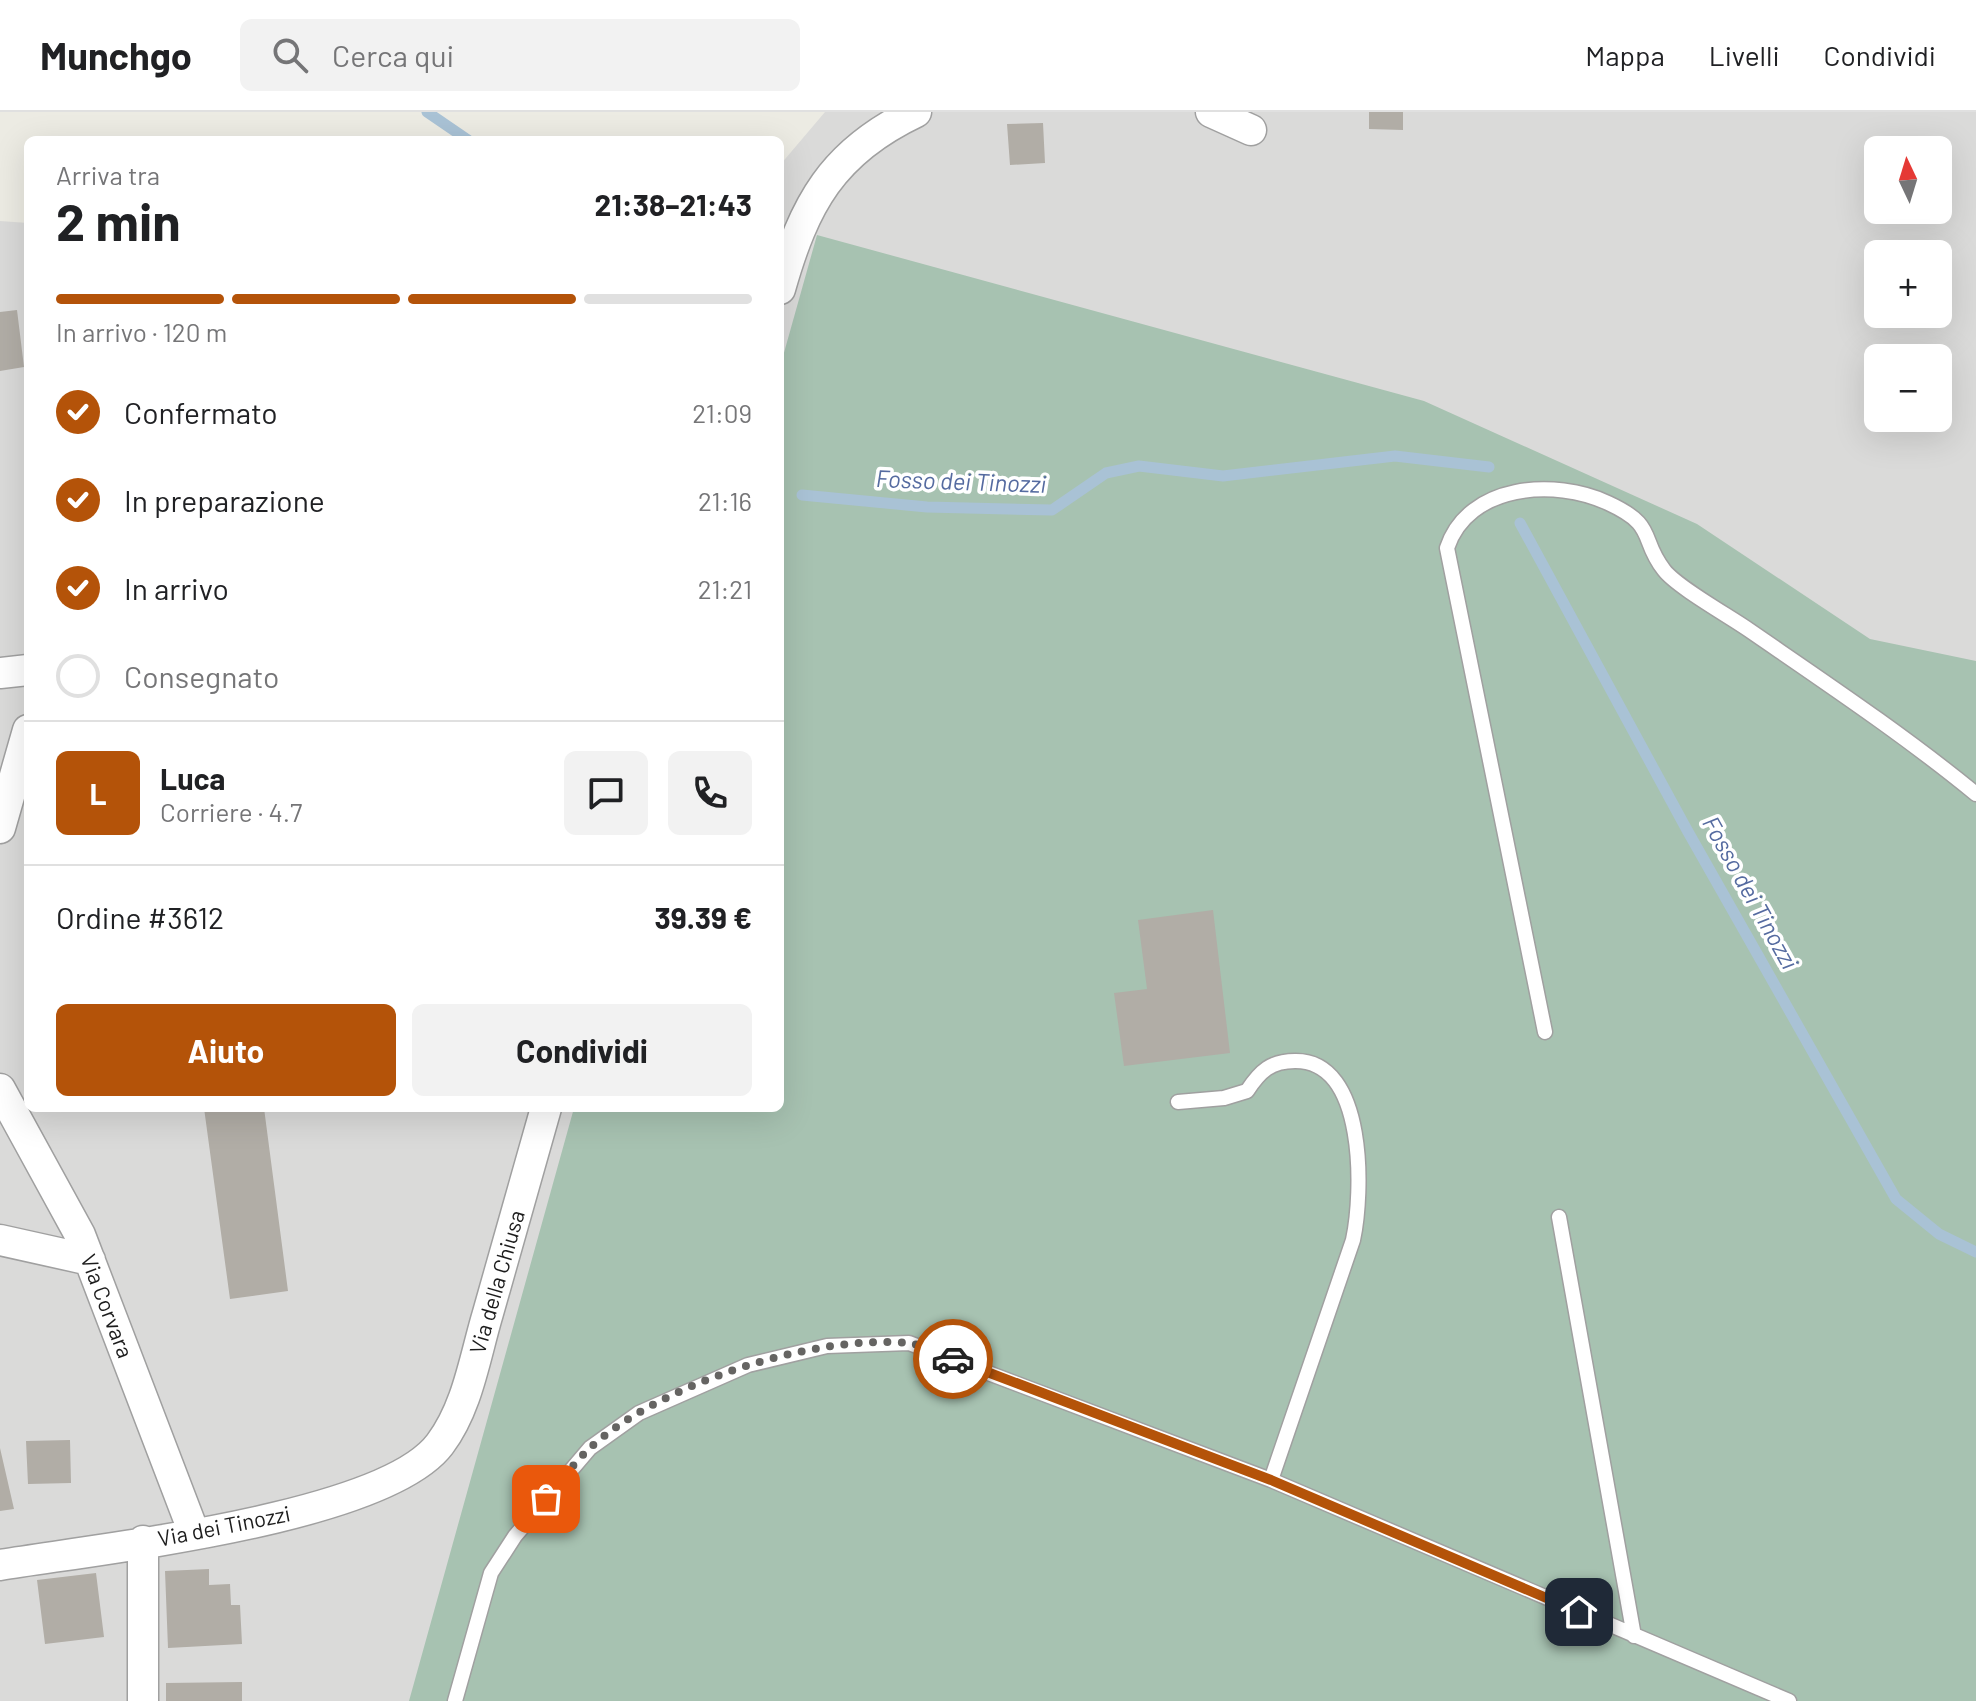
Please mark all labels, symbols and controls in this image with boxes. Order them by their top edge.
search box [240,19,800,91]
text: Munchgo [40,32,192,78]
icon: search [268,33,312,77]
text: Cerca qui [332,37,454,73]
text: Mappa [1585,38,1665,72]
text: Livelli [1709,38,1780,72]
text: Condividi [1824,38,1936,72]
north arrow [1864,136,1952,224]
map controls [1864,136,1952,432]
text: Arriva tra [56,159,160,190]
text: 21:38–21:43 [595,186,752,222]
text: 2 min [56,189,181,251]
button: + [1864,240,1952,328]
text: In arrivo · 120 m [56,316,227,347]
button: − [1864,344,1952,432]
icon: check [56,390,100,434]
text: Confermato [124,394,278,430]
text: 21:09 [692,397,752,428]
water label: Fosso dei Tinozzi [875,463,1047,498]
icon: check [56,478,100,522]
text: In preparazione [124,482,325,518]
text: 21:16 [698,485,752,516]
icon: check [56,566,100,610]
text: In arrivo [124,570,229,606]
text: 21:21 [698,573,752,604]
text: Consegnato [124,658,279,694]
button: chat [564,751,648,835]
button: phone [668,751,752,835]
text: Luca [160,760,225,796]
text: L [89,775,107,811]
text: Corriere · 4.7 [160,796,302,827]
water label: Fosso dei Tinozzi [1697,811,1805,974]
text: Ordine #3612 [56,899,224,935]
text: 39.39 € [655,899,752,935]
button: Aiuto [56,1004,396,1096]
button: Condividi [412,1004,752,1096]
street label: Via della Chiusa [463,1207,529,1357]
street label: Via Corvara [76,1250,140,1361]
courier [913,1319,993,1399]
icon: car [931,1337,975,1381]
pin [512,1465,580,1533]
icon: bag [524,1477,568,1521]
street label: Via dei Tinozzi [155,1499,292,1551]
pin [1545,1578,1613,1646]
icon: home [1557,1590,1601,1634]

